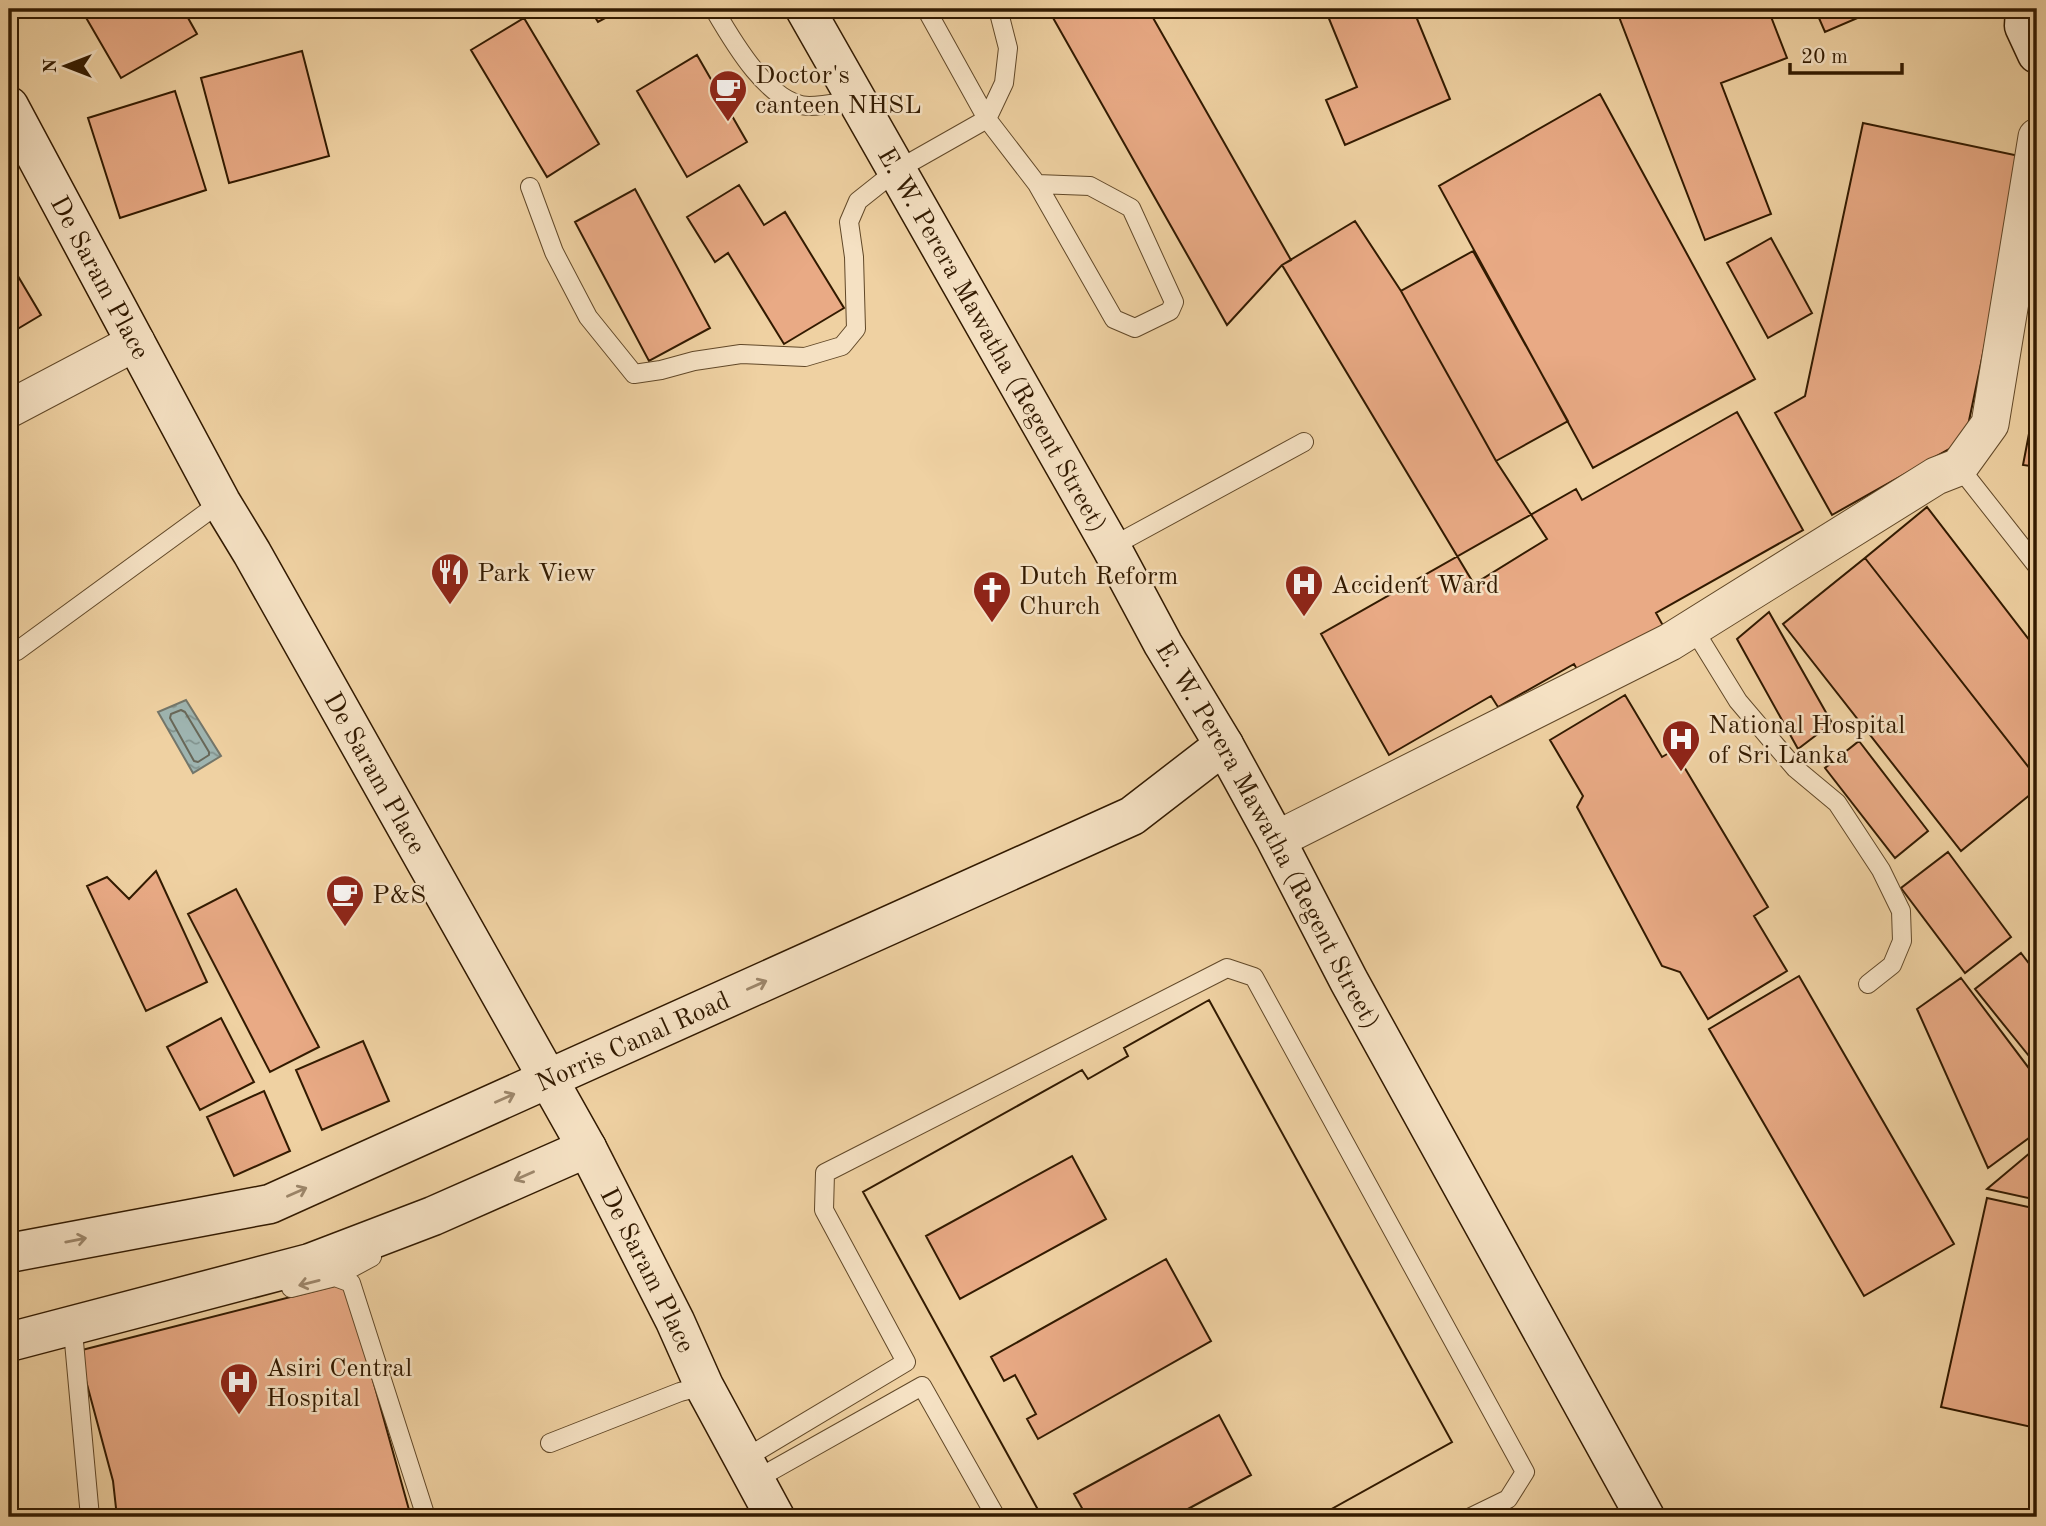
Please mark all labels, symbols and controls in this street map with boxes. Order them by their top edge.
north arrow [32,32,102,102]
scale bar [1790,32,1902,76]
text: 20 m [1801,47,1848,68]
text: N [42,58,61,73]
place label: Doctor's canteen NHSL [755,63,922,119]
cafe icon: Doctor's canteen NHSL [707,68,749,123]
street label: E. W. Perera Mawatha (Regent Street) [872,144,1111,537]
street label: De Saram Place [45,192,153,364]
restaurant icon: Park View [429,551,471,606]
place label: Park View [477,561,596,587]
hospital icon: Accident Ward [1283,563,1325,618]
place label: Dutch Reform Church [1019,564,1178,620]
church icon: Dutch Reform Church [971,569,1013,624]
place label: Accident Ward [1331,573,1499,599]
street label: E. W. Perera Mawatha (Regent Street) [1150,638,1384,1034]
street label: De Saram Place [318,689,430,859]
place label: National Hospital of Sri Lanka [1708,713,1905,769]
hospital icon: National Hospital of Sri Lanka [1660,718,1702,773]
cafe icon: P&S [324,873,366,928]
place label: P&S [372,883,426,909]
one-way arrow [746,978,767,991]
street label: Norris Canal Road [532,988,734,1098]
one-way arrow [493,1091,515,1104]
one-way arrow [514,1170,536,1183]
street label: De Saram Place [594,1184,698,1357]
one-way arrow [286,1185,307,1198]
one-way arrow [64,1233,87,1247]
one-way arrow [298,1277,321,1290]
place label: Asiri Central Hospital [266,1356,412,1412]
hospital icon: Asiri Central Hospital [218,1361,260,1416]

